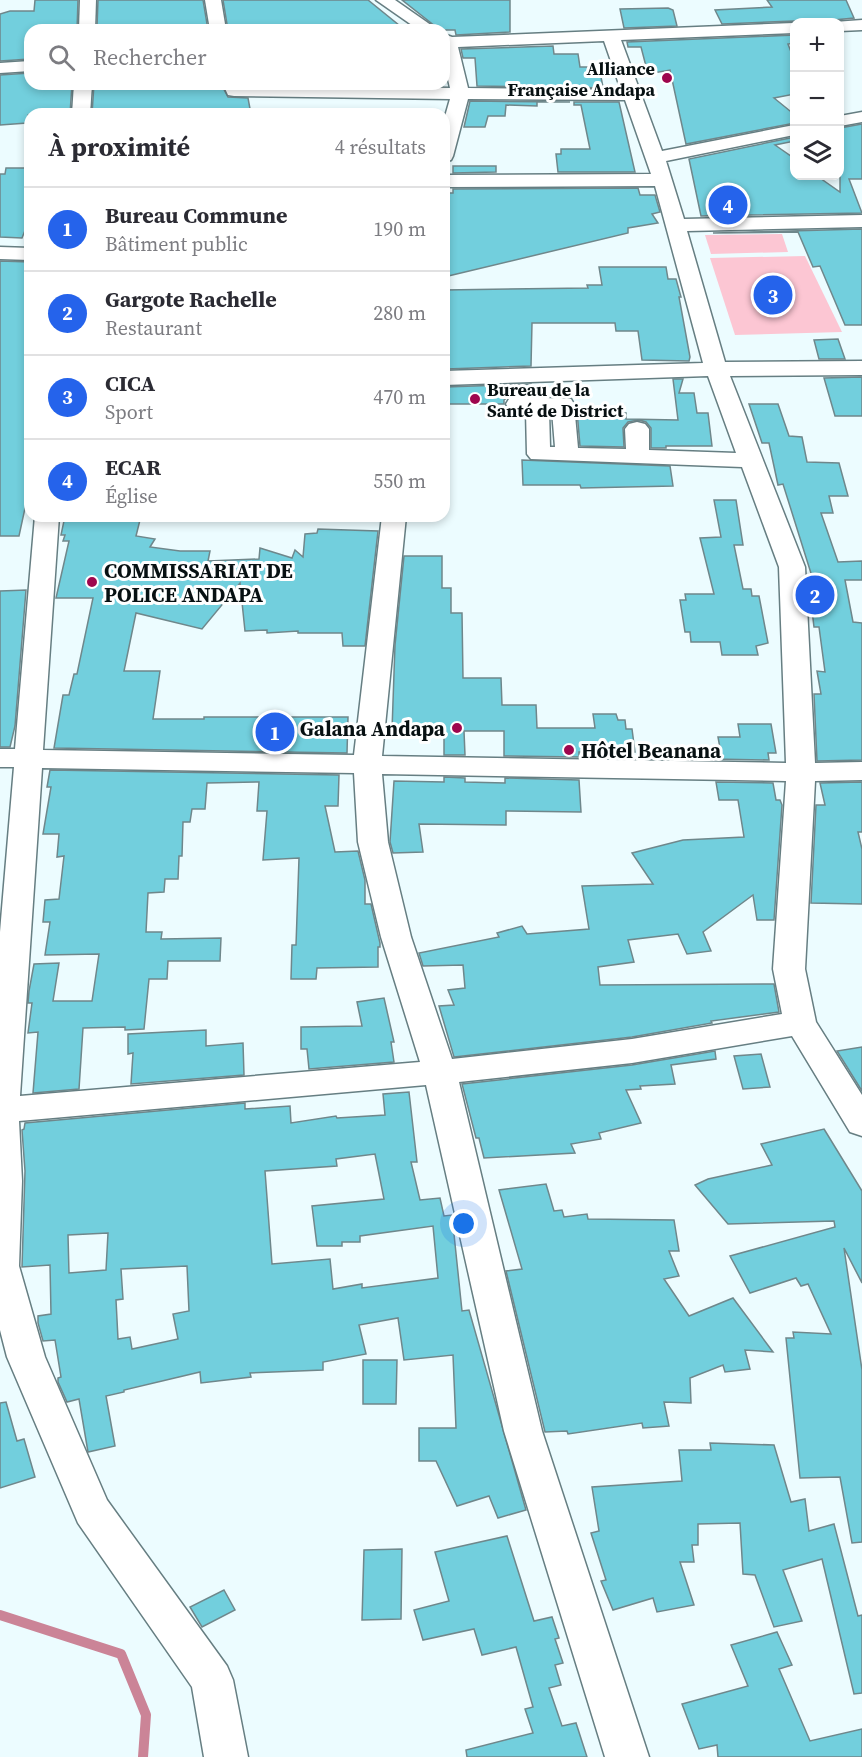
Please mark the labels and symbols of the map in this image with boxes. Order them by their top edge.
place label: Alliance Française Andapa [507,56,655,102]
marker: Alliance Française Andapa [660,71,674,85]
pin: 4 [708,182,748,228]
pin: 3 [754,272,792,318]
place label: Bureau de la Santé de District [487,377,624,423]
marker: Bureau de la Santé de District [468,392,482,406]
place label: COMMISSARIAT DE POLICE ANDAPA [104,556,293,609]
pin: 2 [796,572,834,618]
marker: COMMISSARIAT DE POLICE ANDAPA [85,575,99,589]
pin: 1 [256,710,294,754]
place label: Galana Andapa [300,714,446,743]
marker: Galana Andapa [450,721,464,735]
place label: Hôtel Beanana [581,736,722,765]
marker: Hôtel Beanana [562,743,576,757]
your location [449,1209,478,1238]

